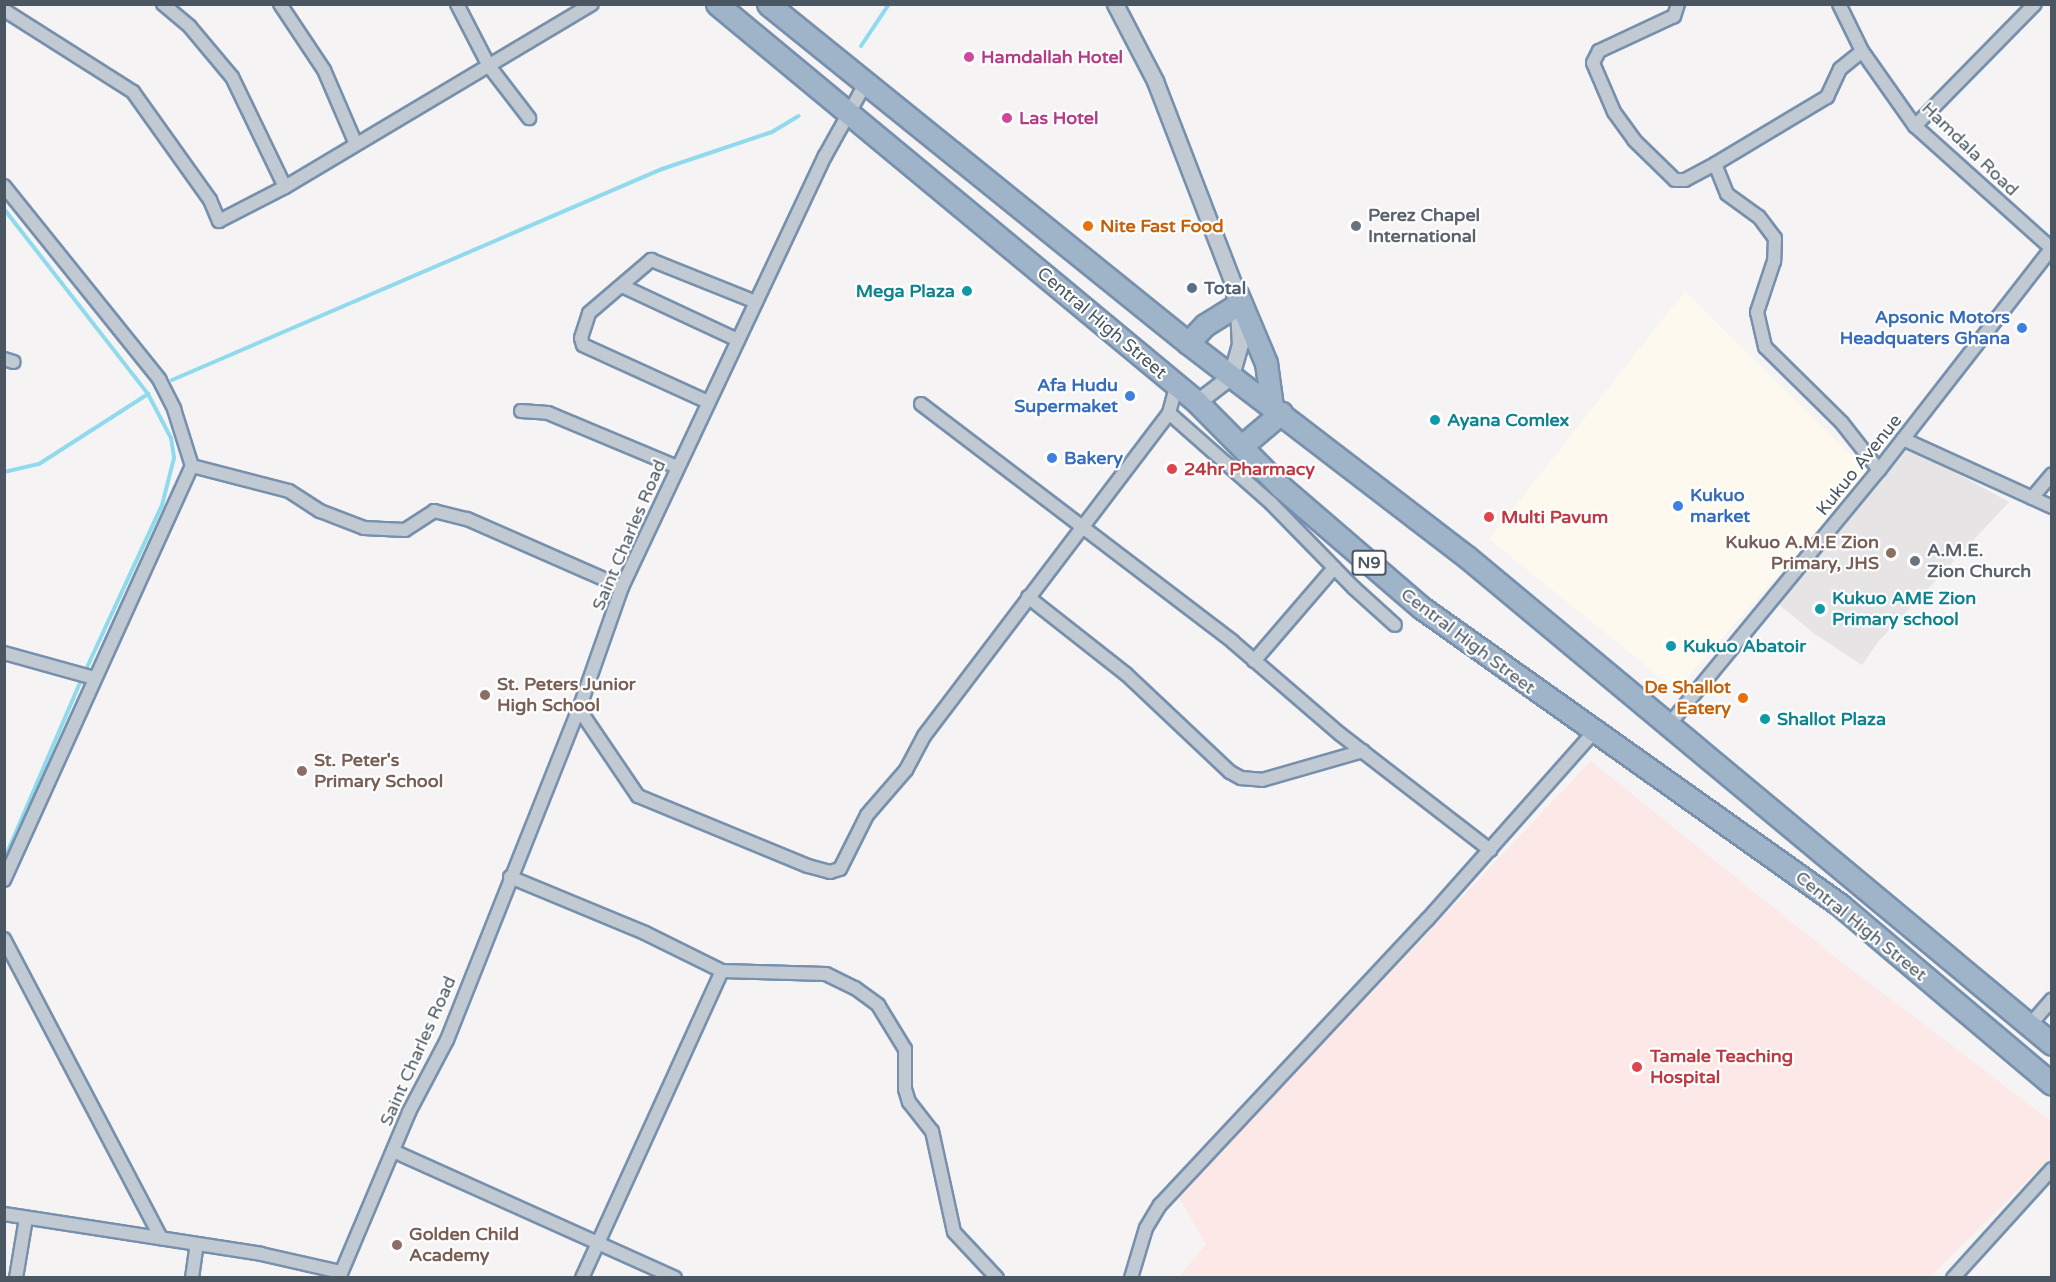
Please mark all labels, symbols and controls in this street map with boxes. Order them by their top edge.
place label: Hamdallah Hotel [981,46,1123,68]
marker: Hamdallah Hotel [962,50,976,64]
street label: Hamdala Road [1917,97,2023,201]
place label: Las Hotel [1019,107,1098,129]
marker: Las Hotel [1000,111,1014,125]
place label: Perez Chapel International [1368,205,1480,248]
place label: Nite Fast Food [1100,215,1224,237]
marker: Nite Fast Food [1081,219,1095,233]
marker: Perez Chapel International [1349,219,1363,233]
street label: Central High Street [1033,262,1171,384]
place label: Total [1204,277,1246,299]
place label: Mega Plaza [856,280,955,302]
marker: Total [1185,281,1199,295]
marker: Mega Plaza [960,284,974,298]
place label: Apsonic Motors Headquaters Ghana [1840,307,2010,350]
marker: Apsonic Motors Headquaters Ghana [2015,321,2029,335]
place label: Afa Hudu Supermaket [1014,375,1118,418]
marker: Afa Hudu Supermaket [1123,389,1137,403]
place label: Ayana Comlex [1447,409,1569,431]
street label: Kukuo Avenue [1812,410,1906,520]
marker: Ayana Comlex [1428,413,1442,427]
place label: Bakery [1064,447,1123,469]
marker: Bakery [1045,451,1059,465]
street label: Saint Charles Road [587,456,671,614]
place label: 24hr Pharmacy [1184,458,1315,480]
marker: 24hr Pharmacy [1165,462,1179,476]
place label: Kukuo market [1690,485,1750,528]
marker: Kukuo market [1671,499,1685,513]
place label: Multi Pavum [1501,506,1608,528]
marker: Multi Pavum [1482,510,1496,524]
place label: Kukuo A.M.E Zion Primary, JHS [1725,532,1879,574]
place label: A.M.E. Zion Church [1927,540,2031,582]
marker: Kukuo A.M.E Zion Primary, JHS [1884,546,1898,560]
road number: N9 [1351,550,1387,576]
marker: A.M.E. Zion Church [1908,554,1922,568]
street label: Central High Street [1397,583,1539,699]
place label: Kukuo AME Zion Primary school [1832,588,1976,630]
marker: Kukuo AME Zion Primary school [1813,602,1827,616]
place label: Kukuo Abatoir [1683,635,1806,657]
marker: Kukuo Abatoir [1664,639,1678,653]
place label: St. Peters Junior High School [497,674,636,716]
place label: De Shallot Eatery [1644,677,1731,720]
marker: St. Peters Junior High School [478,688,492,702]
marker: De Shallot Eatery [1736,691,1750,705]
place label: Shallot Plaza [1777,708,1886,730]
marker: Shallot Plaza [1758,712,1772,726]
place label: St. Peter's Primary School [314,750,443,792]
marker: St. Peter's Primary School [295,764,309,778]
street label: Central High Street [1791,866,1931,986]
street label: Saint Charles Road [375,973,461,1129]
place label: Tamale Teaching Hospital [1650,1046,1793,1088]
marker: Tamale Teaching Hospital [1628,1058,1646,1076]
place label: Golden Child Academy [409,1224,519,1266]
marker: Golden Child Academy [390,1238,404,1252]

